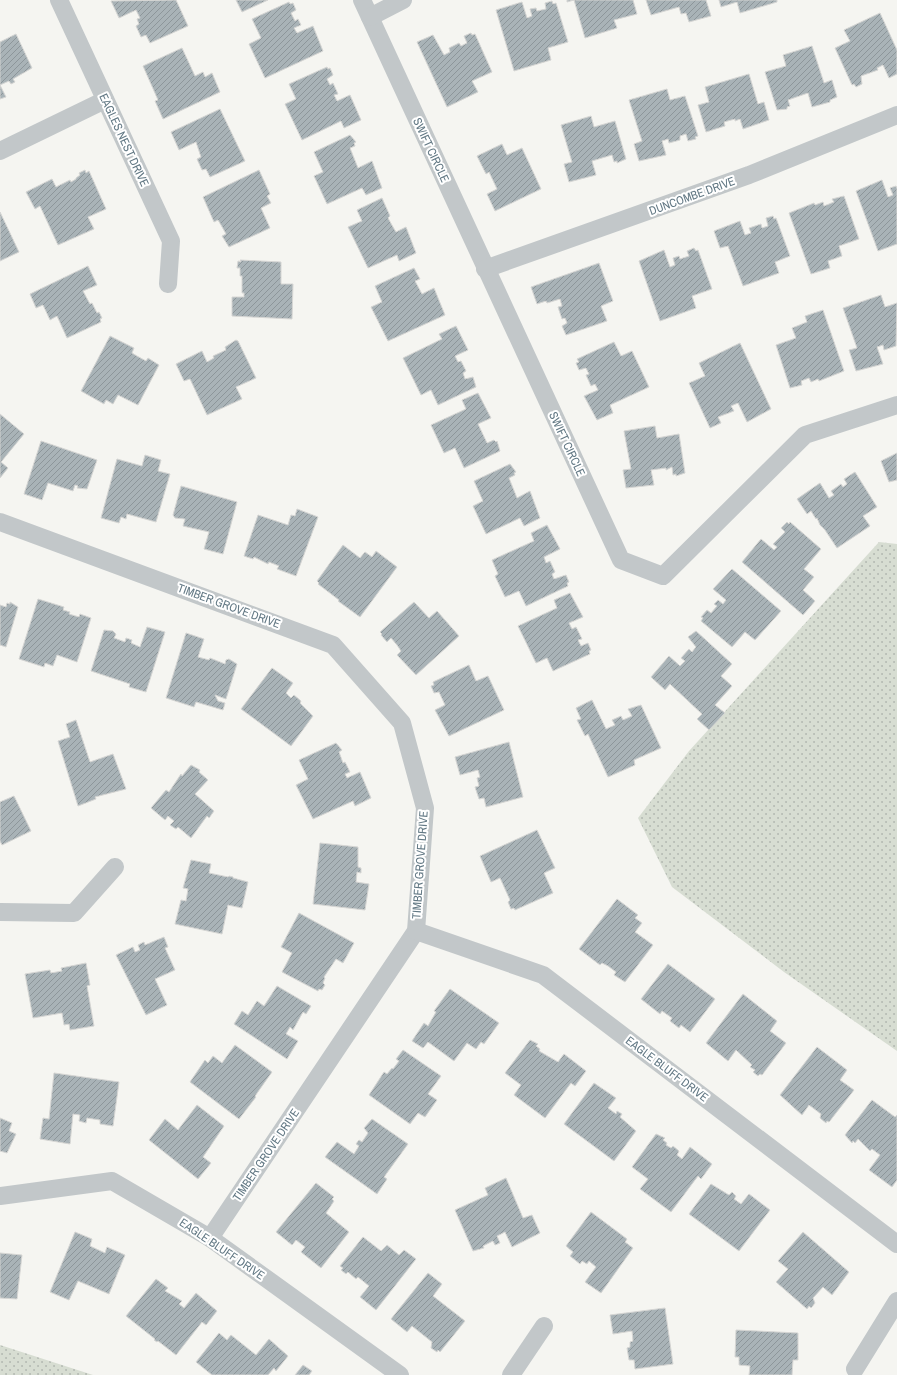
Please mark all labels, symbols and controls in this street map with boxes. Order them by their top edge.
street label: EAGLES NEST DRIVE [95,91,153,189]
street label: SWIFT CIRCLE [409,115,453,185]
street label: DUNCOMBE DRIVE [647,173,737,219]
street label: SWIFT CIRCLE [545,409,589,479]
street label: TIMBER GROVE DRIVE [175,580,283,632]
street label: TIMBER GROVE DRIVE [408,810,432,920]
street label: EAGLE BLUFF DRIVE [622,1033,712,1105]
street label: TIMBER GROVE DRIVE [229,1106,303,1204]
street label: EAGLE BLUFF DRIVE [176,1215,268,1283]

